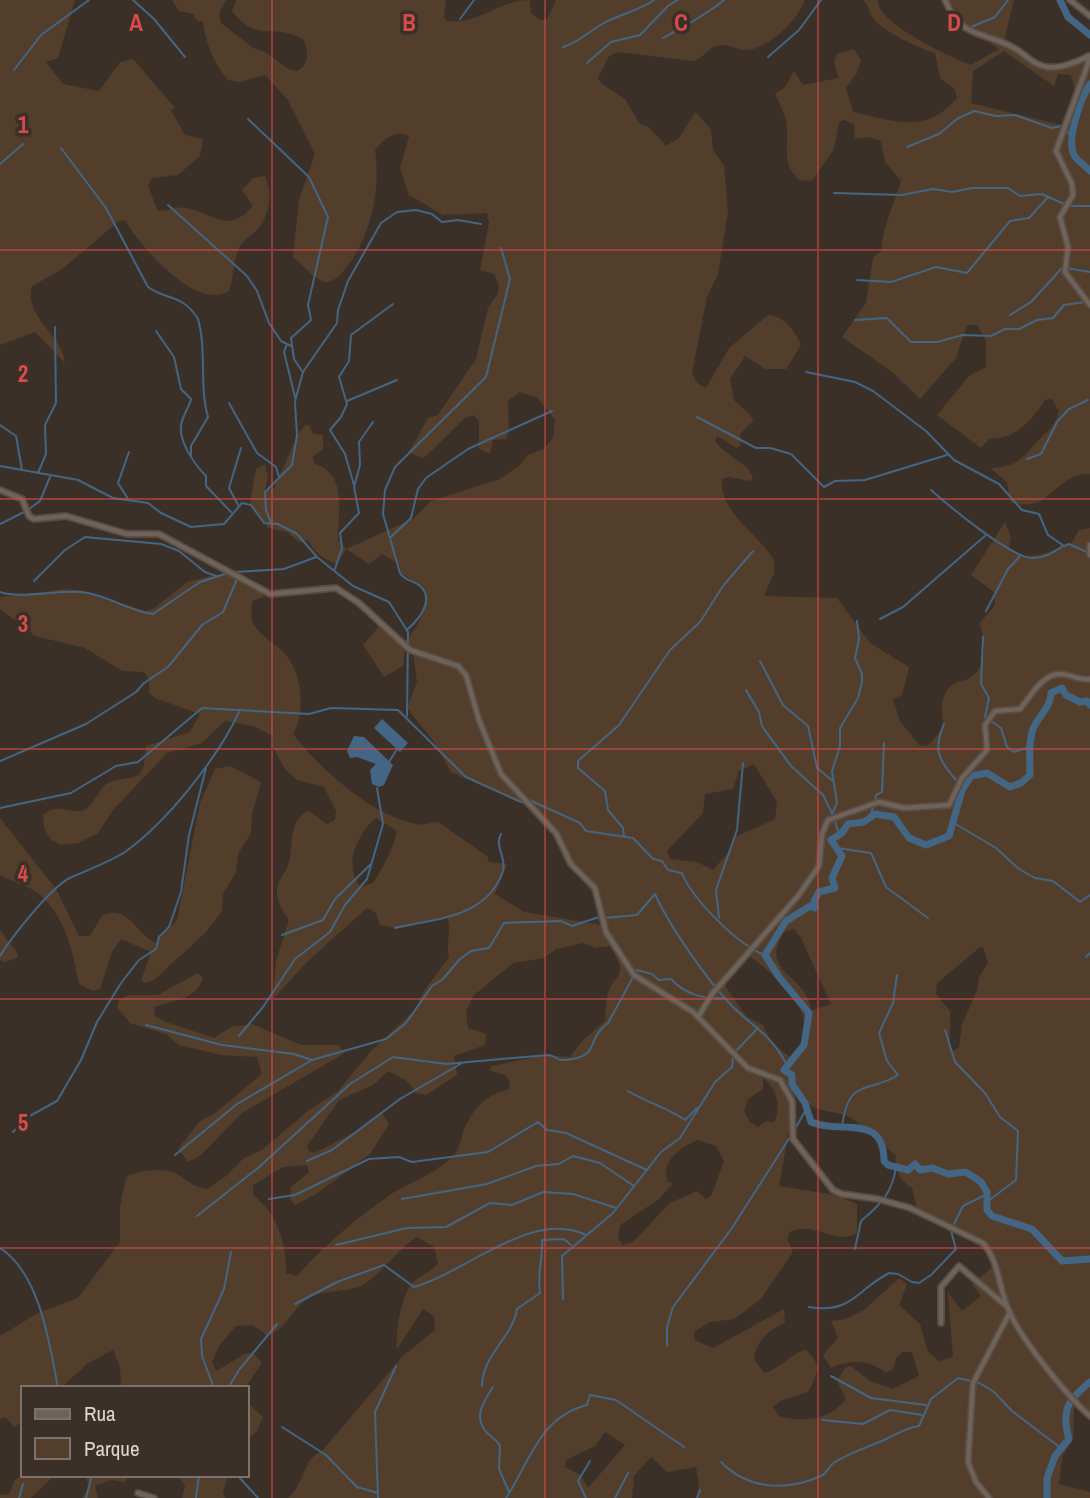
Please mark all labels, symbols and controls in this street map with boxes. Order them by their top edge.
text: A [129,7,143,38]
text: B [402,7,416,38]
text: C [674,7,688,38]
text: D [947,7,961,38]
text: 1 [18,109,29,140]
text: 2 [18,358,28,389]
text: 3 [18,608,28,639]
text: 4 [18,858,29,889]
text: 5 [18,1107,28,1138]
legend [21,1386,248,1477]
text: Rua [84,1399,116,1428]
text: Parque [84,1434,140,1463]

